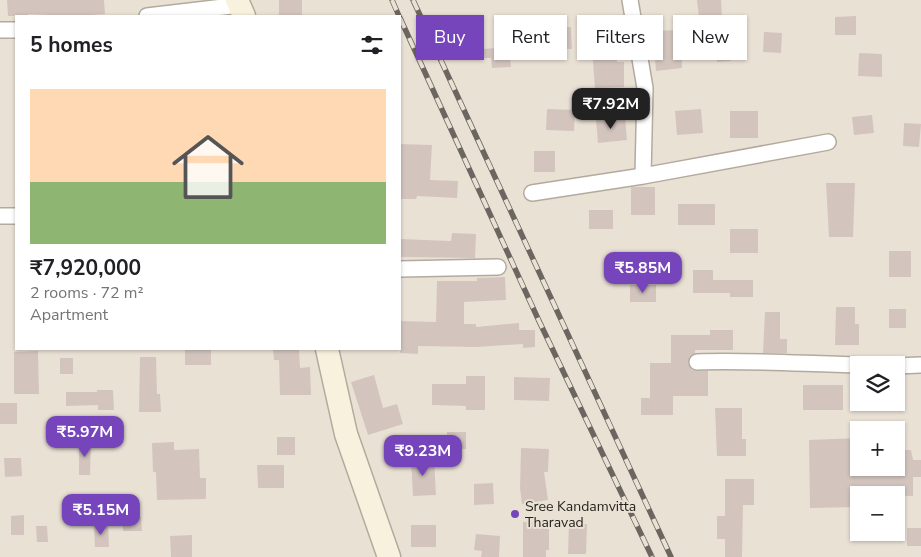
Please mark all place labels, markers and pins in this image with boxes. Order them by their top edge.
pin: ₹7.92M [570,88,652,130]
pin: ₹5.85M [602,252,684,294]
pin: ₹5.97M [44,416,126,458]
pin: ₹9.23M [382,434,464,477]
pin: ₹5.15M [60,494,142,536]
place label: Sree Kandamvitta Tharavad [525,497,636,532]
marker: Sree Kandamvitta Tharavad [509,508,521,520]

